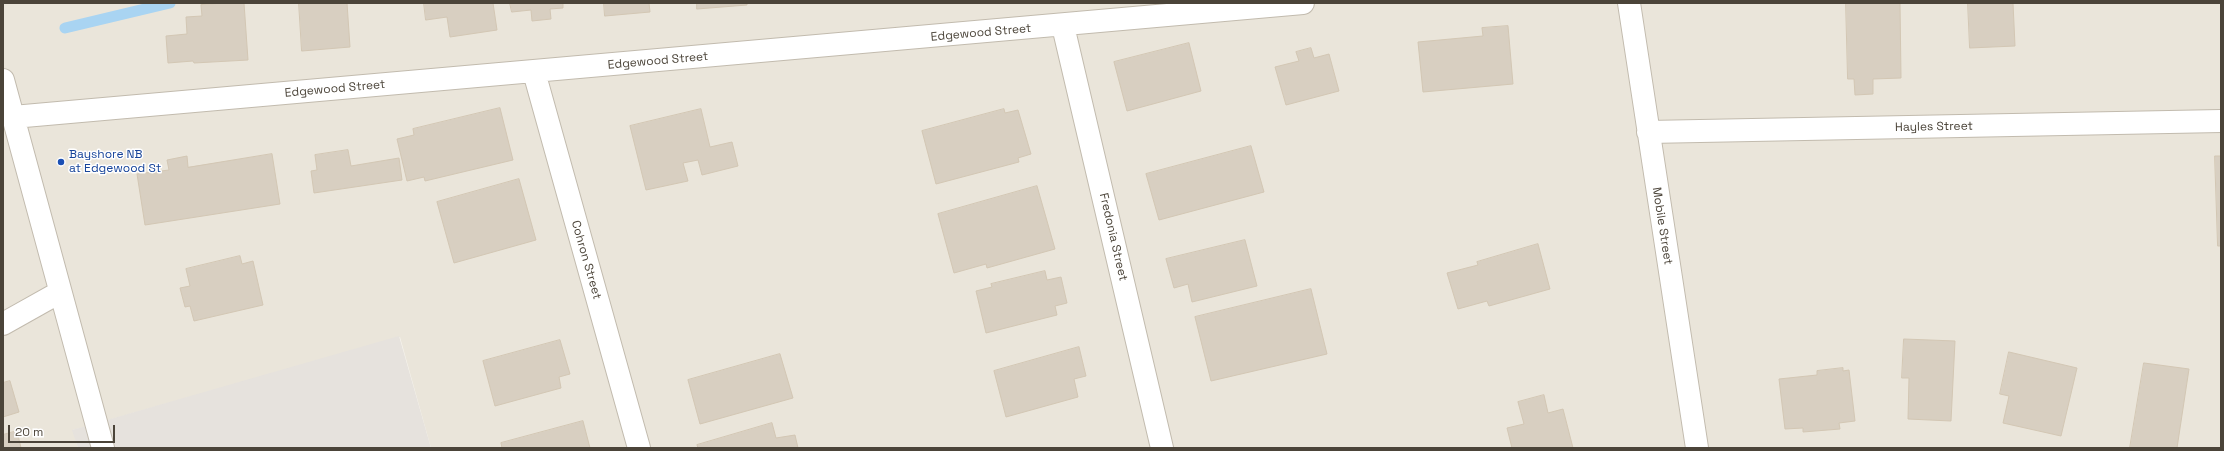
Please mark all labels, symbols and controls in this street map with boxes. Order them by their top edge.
street label: Edgewood Street [930,21,1032,45]
street label: Edgewood Street [607,49,709,73]
street label: Edgewood Street [284,77,386,101]
street label: Hayles Street [1895,119,1973,135]
place label: Bayshore NB at Edgewood St [69,148,161,176]
marker: Bayshore NB at Edgewood St [56,157,66,167]
street label: Mobile Street [1649,186,1675,266]
street label: Fredonia Street [1096,192,1130,282]
street label: Cohron Street [568,219,604,301]
scale bar [10,417,117,443]
text: 20 m [15,424,43,440]

